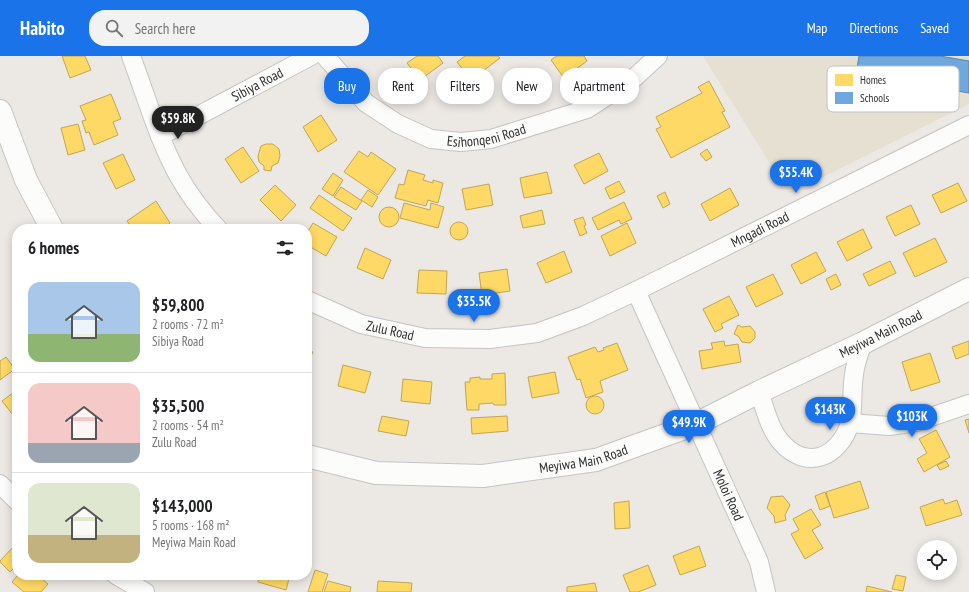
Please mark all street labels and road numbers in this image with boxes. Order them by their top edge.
street label: Sibiya Road [228,63,286,106]
street label: Esihonqeni Road [446,120,528,151]
street label: Mngadi Road [728,207,792,251]
street label: Meyiwa Main Road [836,305,925,362]
street label: Zulu Road [365,316,416,344]
street label: Meyiwa Main Road [538,440,630,477]
street label: Moloi Road [709,467,748,523]

